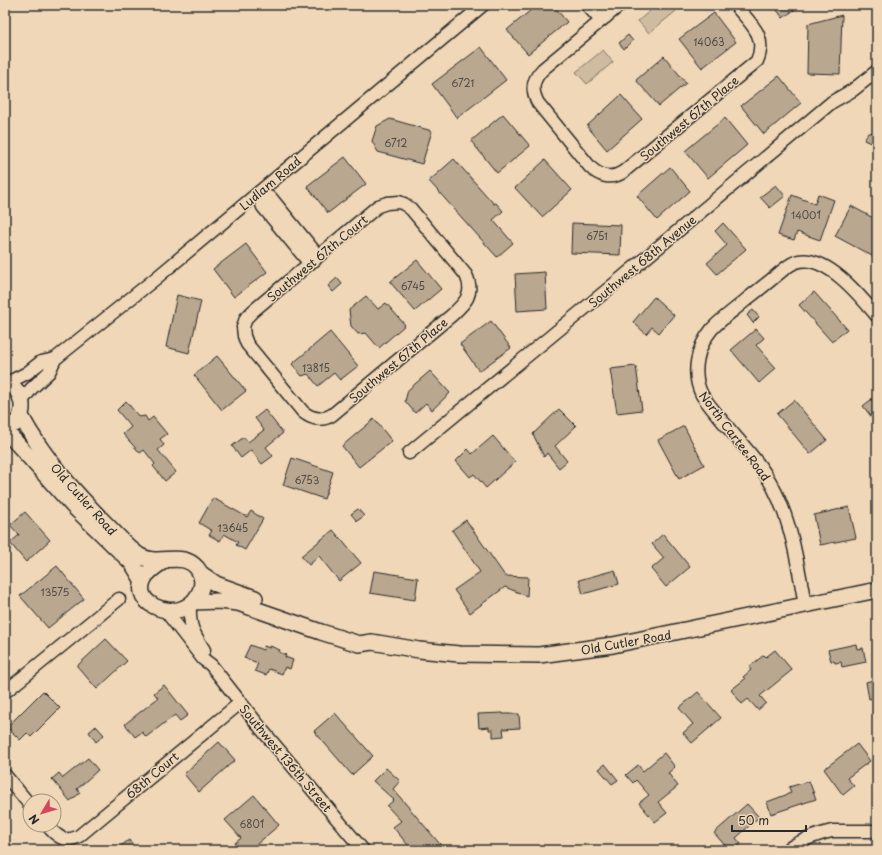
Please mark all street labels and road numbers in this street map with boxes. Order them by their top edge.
street label: Southwest 67th Place [636,71,743,165]
street label: Ludlam Road [235,152,305,214]
street label: Southwest 67th Court [263,210,371,306]
street label: Southwest 68th Avenue [584,210,700,312]
street label: Southwest 67th Place [345,313,452,407]
street label: North Cartee Road [695,387,775,485]
street label: Old Cutler Road [47,459,121,539]
street label: Old Cutler Road [579,625,673,659]
street label: Southwest 136th Street [236,700,336,816]
street label: 68th Court [122,747,183,803]

